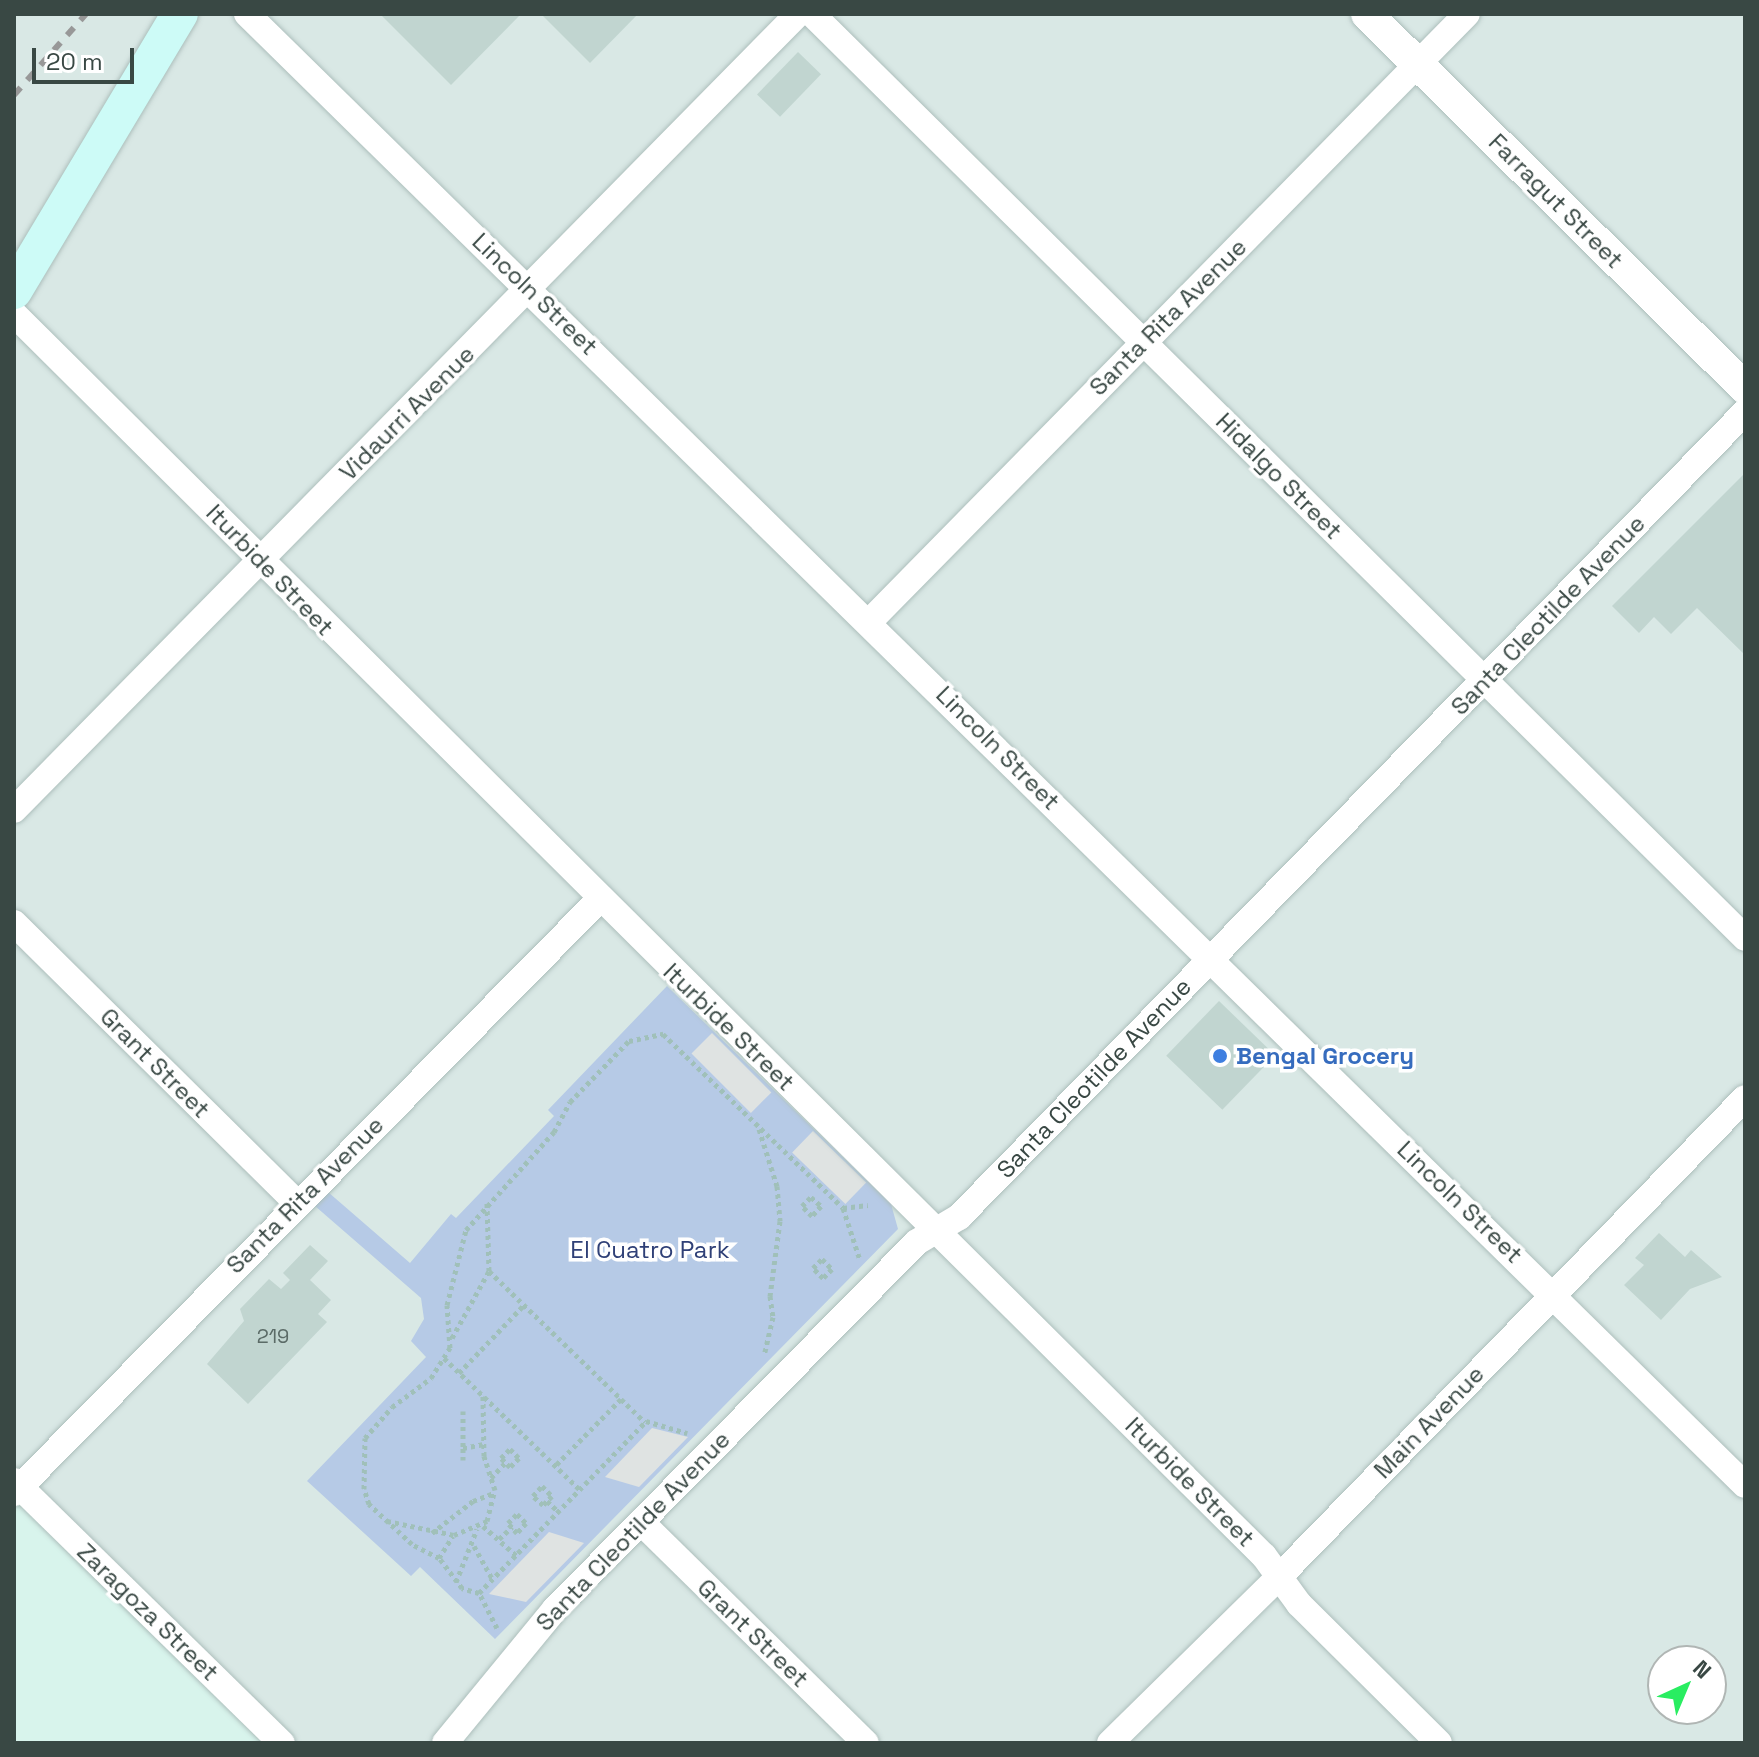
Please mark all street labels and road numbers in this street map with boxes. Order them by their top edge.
street label: Farragut Street [1483,128,1629,274]
street label: Lincoln Street [466,227,604,361]
street label: Santa Rita Avenue [1083,232,1253,402]
street label: Vidaurri Avenue [333,339,481,487]
street label: Hidalgo Street [1210,407,1348,545]
street label: Iturbide Street [200,498,340,642]
street label: Santa Cleotilde Avenue [1445,509,1651,721]
street label: Lincoln Street [930,680,1066,816]
street label: Iturbide Street [657,957,801,1097]
street label: Santa Cleotilde Avenue [991,972,1197,1184]
street label: Grant Street [94,1002,216,1124]
street label: Santa Rita Avenue [220,1110,390,1280]
street label: Lincoln Street [1391,1135,1529,1269]
street label: Main Avenue [1368,1359,1490,1485]
street label: Iturbide Street [1119,1411,1261,1553]
street label: Santa Cleotilde Avenue [530,1425,736,1637]
street label: Zaragoza Street [71,1537,225,1687]
street label: Grant Street [691,1573,815,1693]

